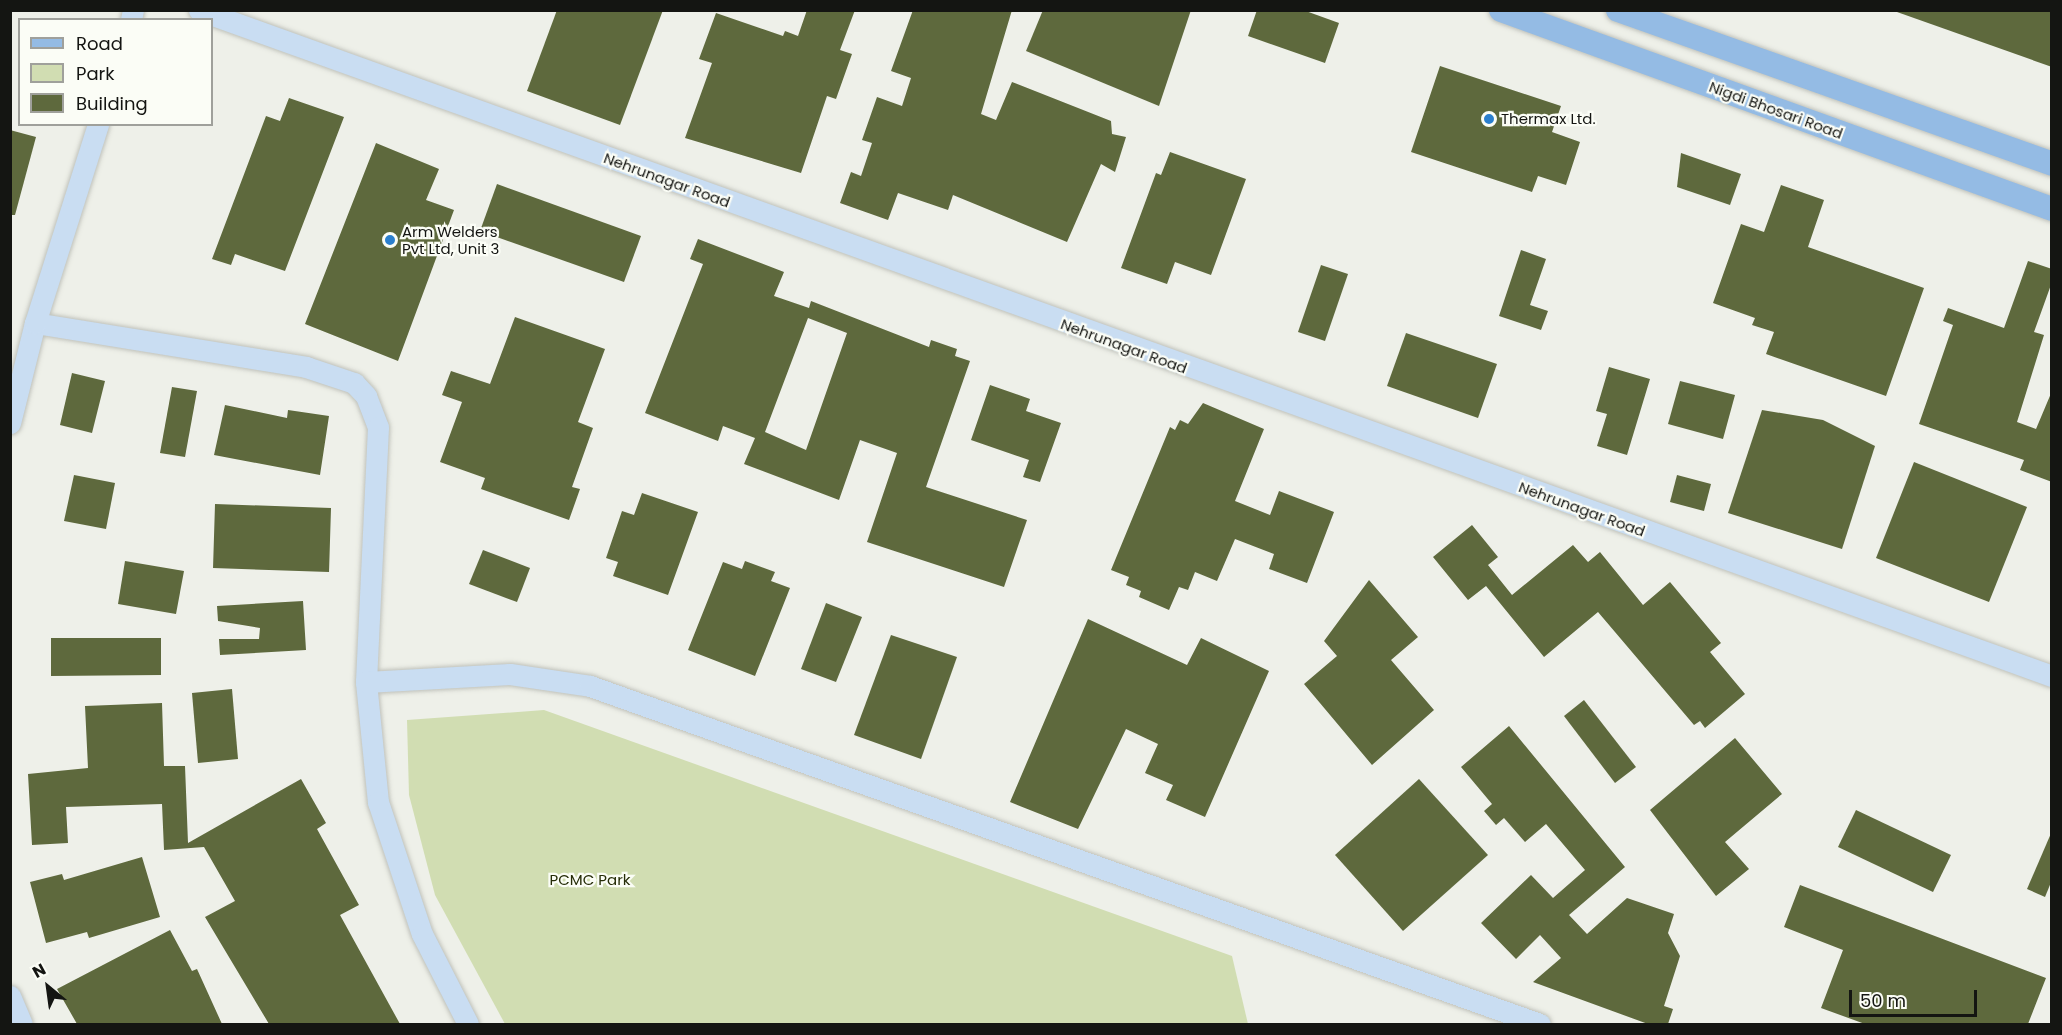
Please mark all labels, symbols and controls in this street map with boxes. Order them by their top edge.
legend [18,18,213,126]
text: Road [76,31,123,56]
text: Park [76,61,115,86]
street label: Nigdi Bhosari Road [1707,77,1845,143]
text: Building [76,91,148,116]
place label: Thermax Ltd. [1501,110,1596,128]
marker: Thermax Ltd. [1482,112,1496,126]
street label: Nehrunagar Road [601,149,733,211]
place label: Arm Welders Pvt Ltd, Unit 3 [402,222,499,257]
marker: Arm Welders Pvt Ltd, Unit 3 [383,233,397,247]
street label: Nehrunagar Road [1058,315,1190,377]
street label: Nehrunagar Road [1516,478,1648,540]
park label: PCMC Park [550,871,630,889]
north arrow [18,957,78,1017]
text: N [28,958,50,984]
scale bar [1852,978,1980,1016]
text: 50 m [1860,988,1906,1013]

